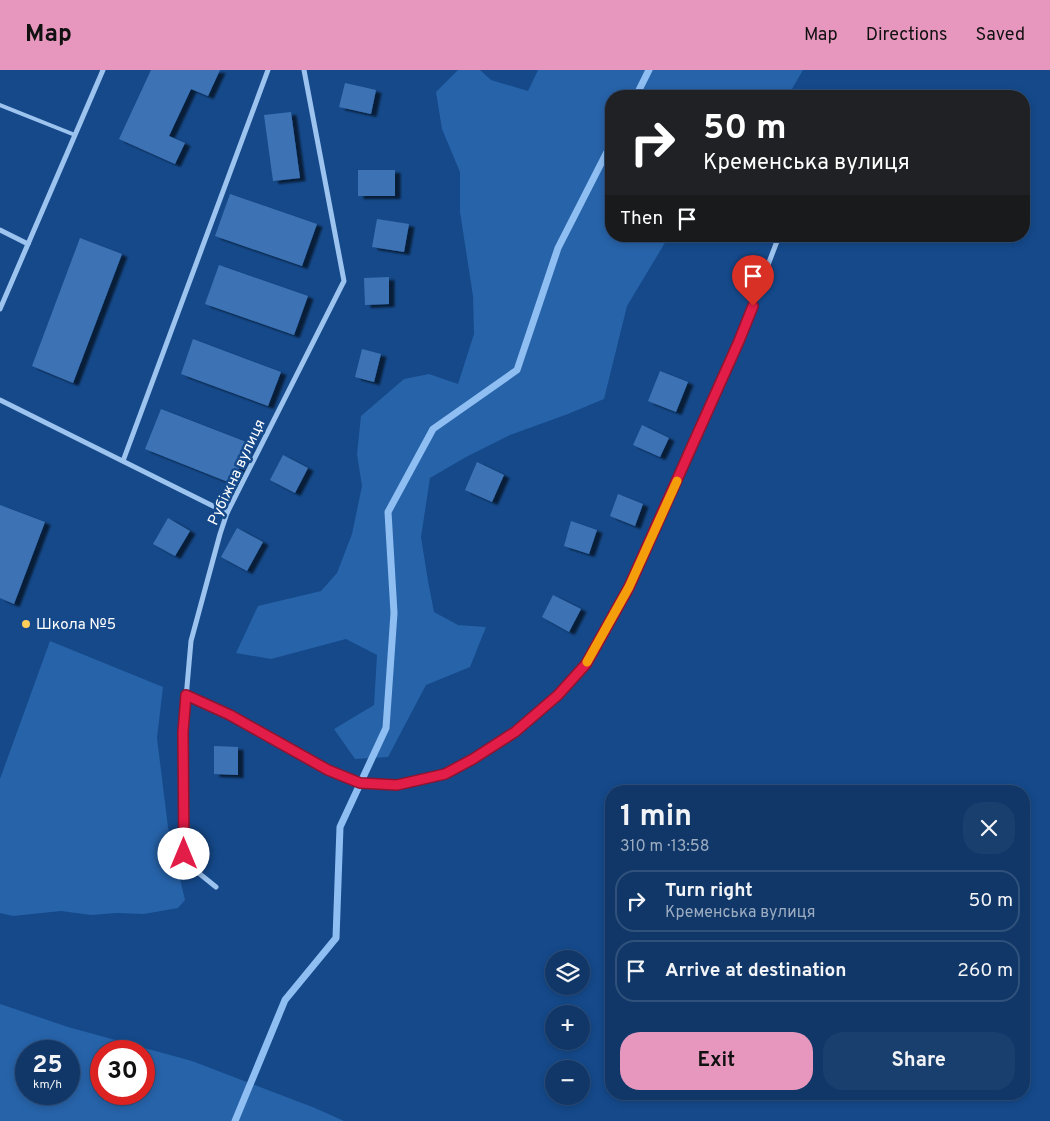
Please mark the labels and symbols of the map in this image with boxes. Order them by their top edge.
pin [732,255,774,306]
street label: Рубіжна вулиця [204,416,270,529]
place label: Школа №5 [36,616,116,635]
marker: Школа №5 [20,618,32,630]
position arrow [157,827,209,879]
speed limit sign: 30 [90,1040,155,1105]

